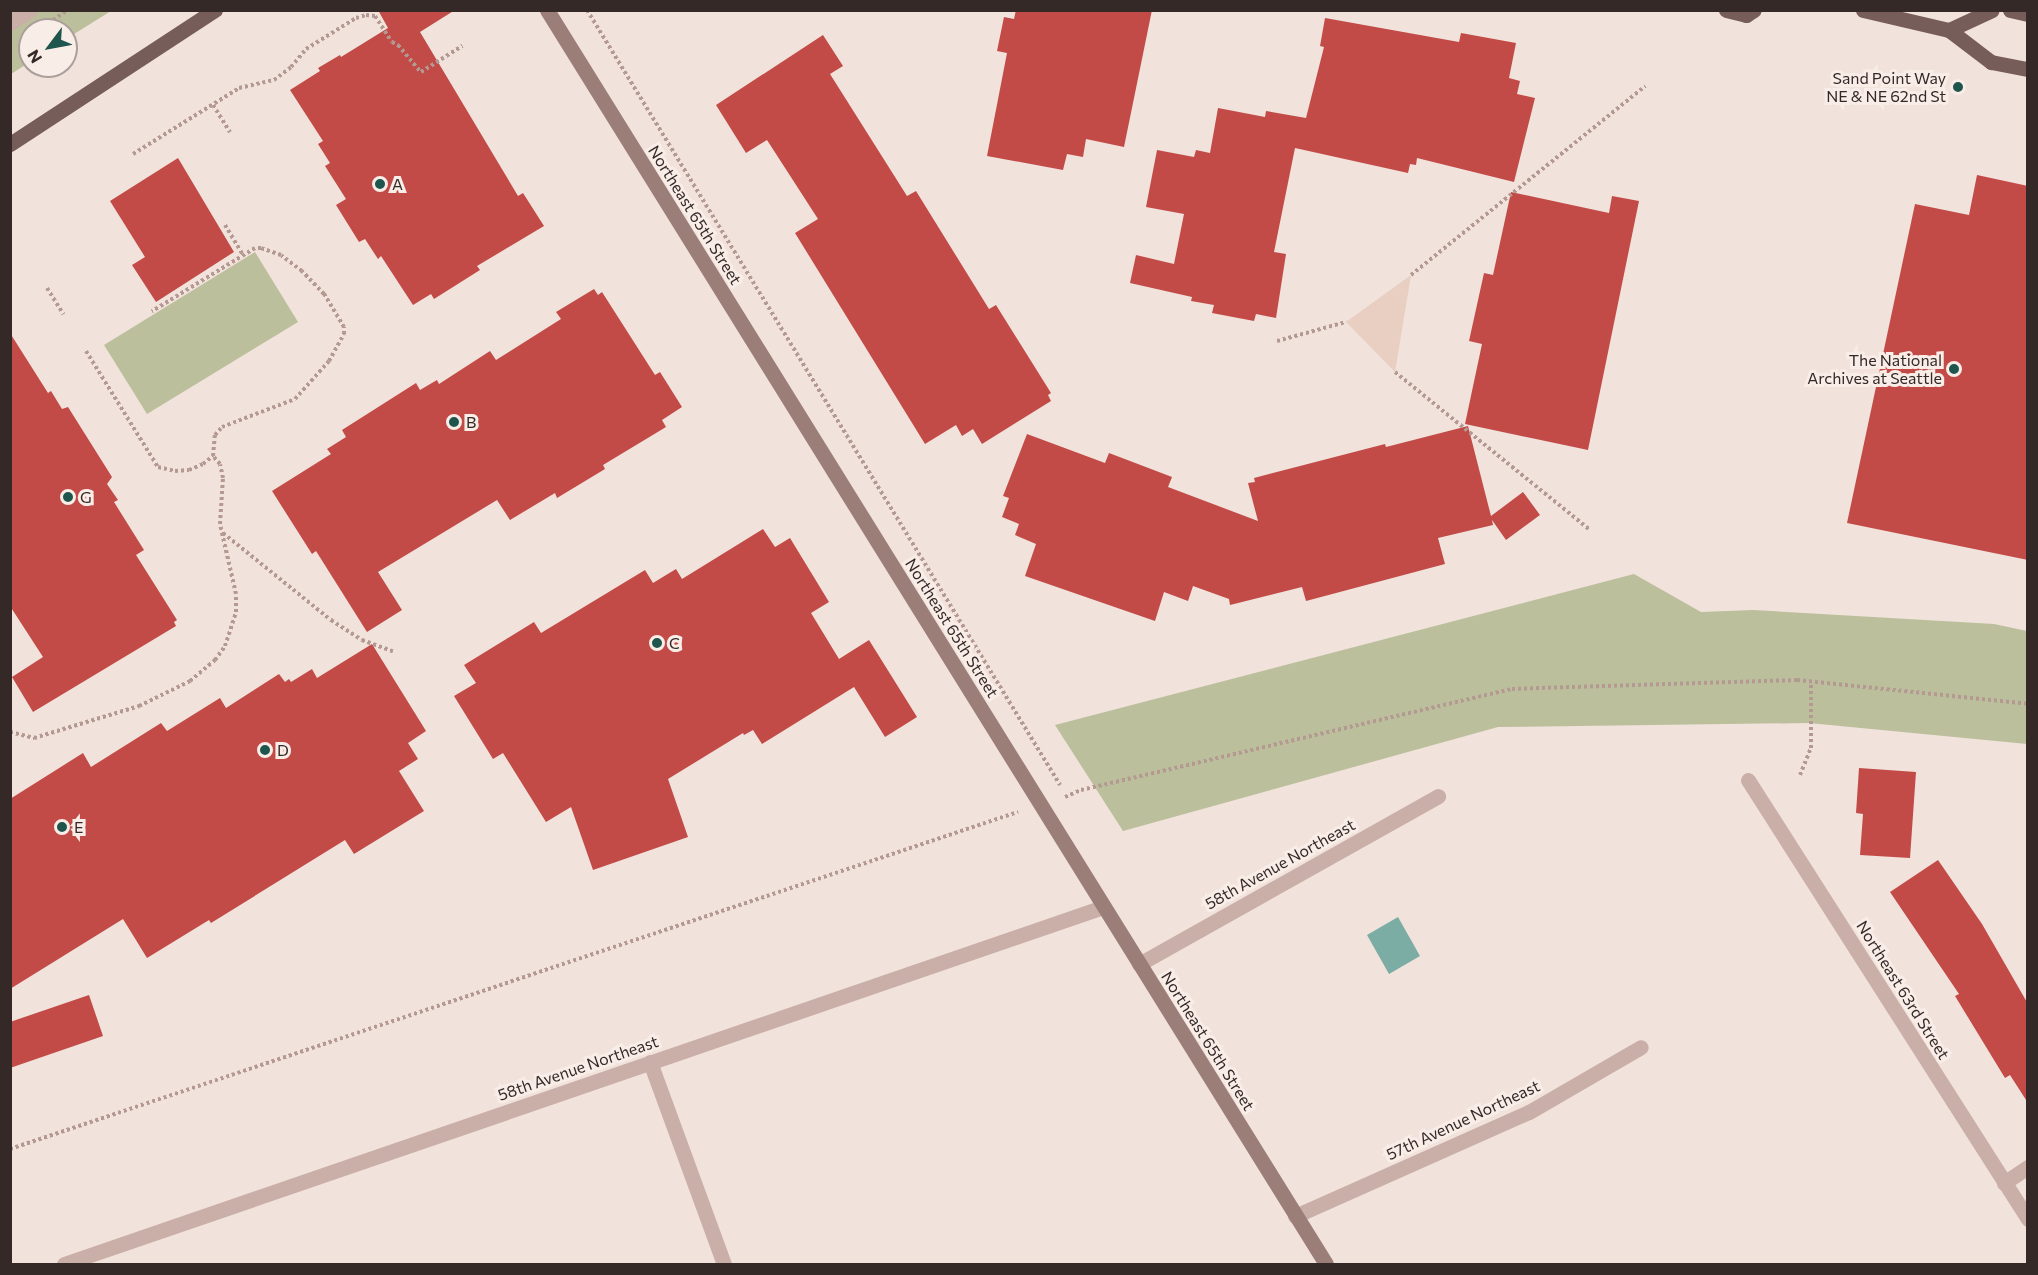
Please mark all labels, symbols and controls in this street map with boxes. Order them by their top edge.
north arrow [18,18,78,78]
text: N [23,47,45,67]
place label: Sand Point Way NE & NE 62nd St [1826,68,1946,106]
marker: Sand Point Way NE & NE 62nd St [1951,80,1965,94]
street label: Northeast 65th Street [644,142,746,288]
place label: A [392,174,403,194]
marker: A [373,177,387,191]
place label: The National Archives at Seattle [1807,350,1942,388]
marker: The National Archives at Seattle [1947,362,1961,376]
place label: B [466,412,476,432]
marker: B [447,415,461,429]
place label: G [80,487,92,507]
marker: G [61,490,75,504]
street label: Northeast 65th Street [901,555,1003,701]
place label: C [669,633,680,653]
marker: C [650,636,664,650]
place label: D [277,740,289,760]
marker: D [258,743,272,757]
street label: 58th Avenue Northeast [1202,815,1358,913]
place label: E [74,817,83,837]
marker: E [55,820,69,834]
street label: Northeast 63rd Street [1853,917,1953,1063]
street label: Northeast 65th Street [1157,968,1259,1114]
street label: 58th Avenue Northeast [495,1032,661,1104]
street label: 57th Avenue Northeast [1383,1076,1543,1164]

